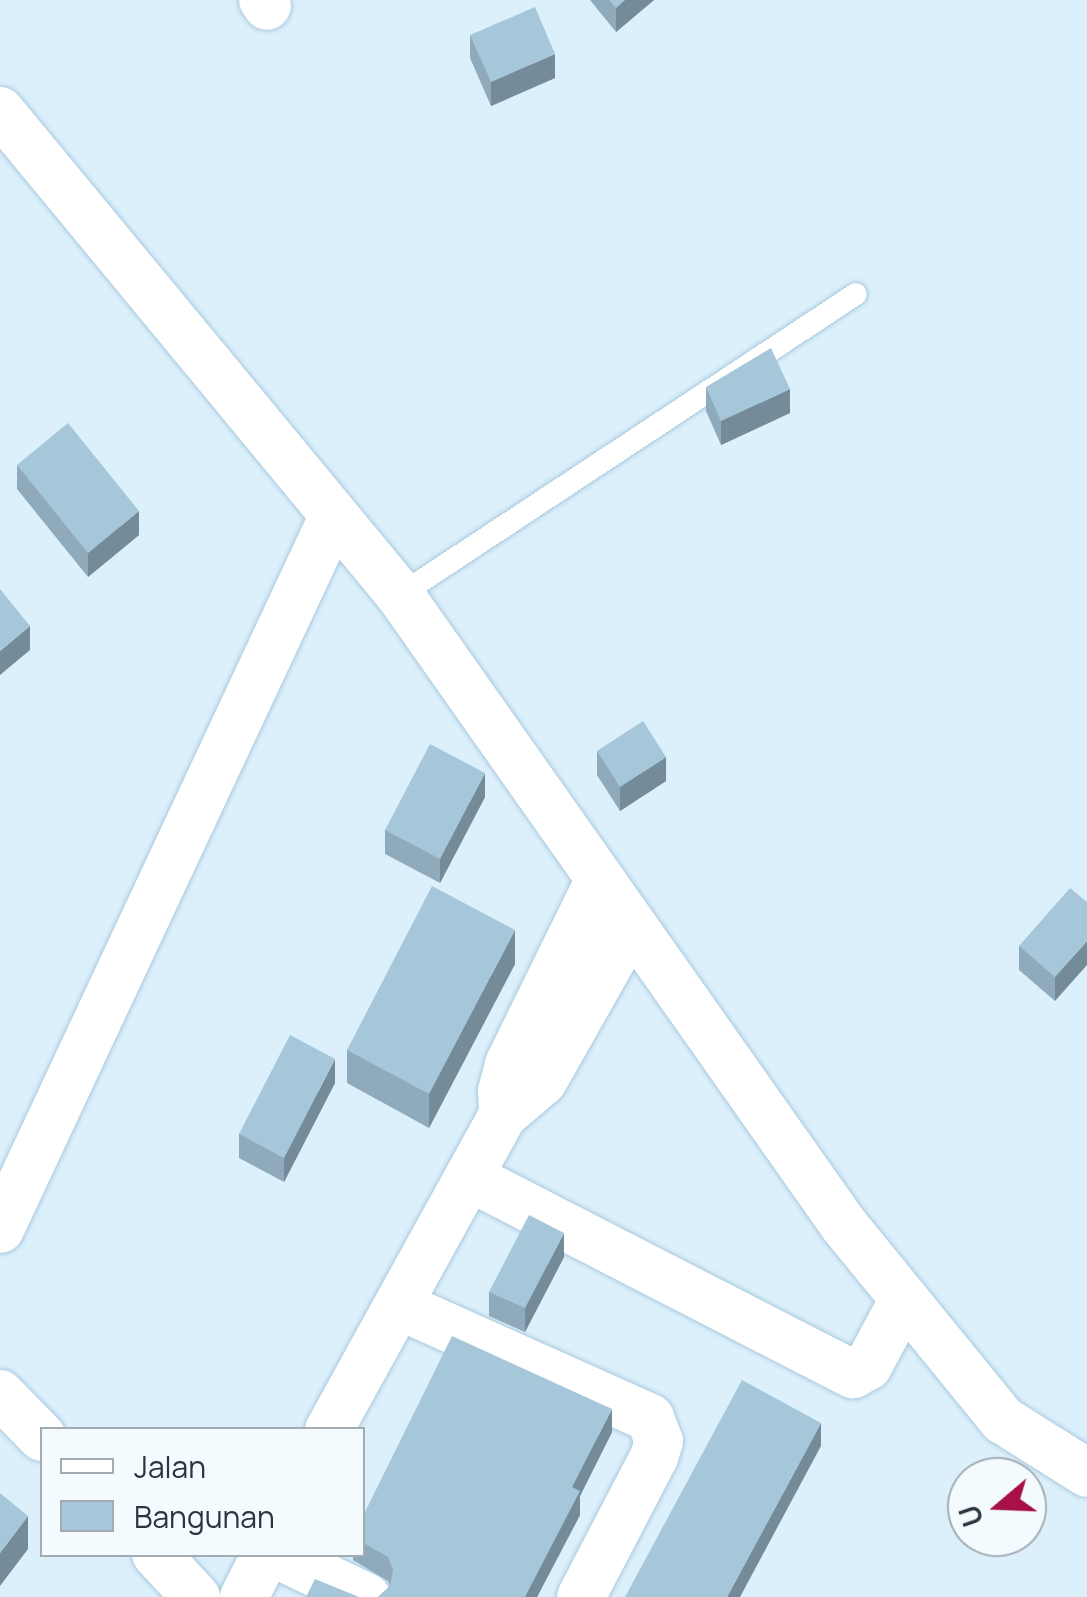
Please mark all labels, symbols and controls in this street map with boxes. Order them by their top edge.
legend [40,1427,365,1557]
text: Jalan [134,1446,206,1487]
north arrow [947,1457,1047,1557]
text: Bangunan [134,1496,275,1537]
text: U [949,1500,992,1532]

